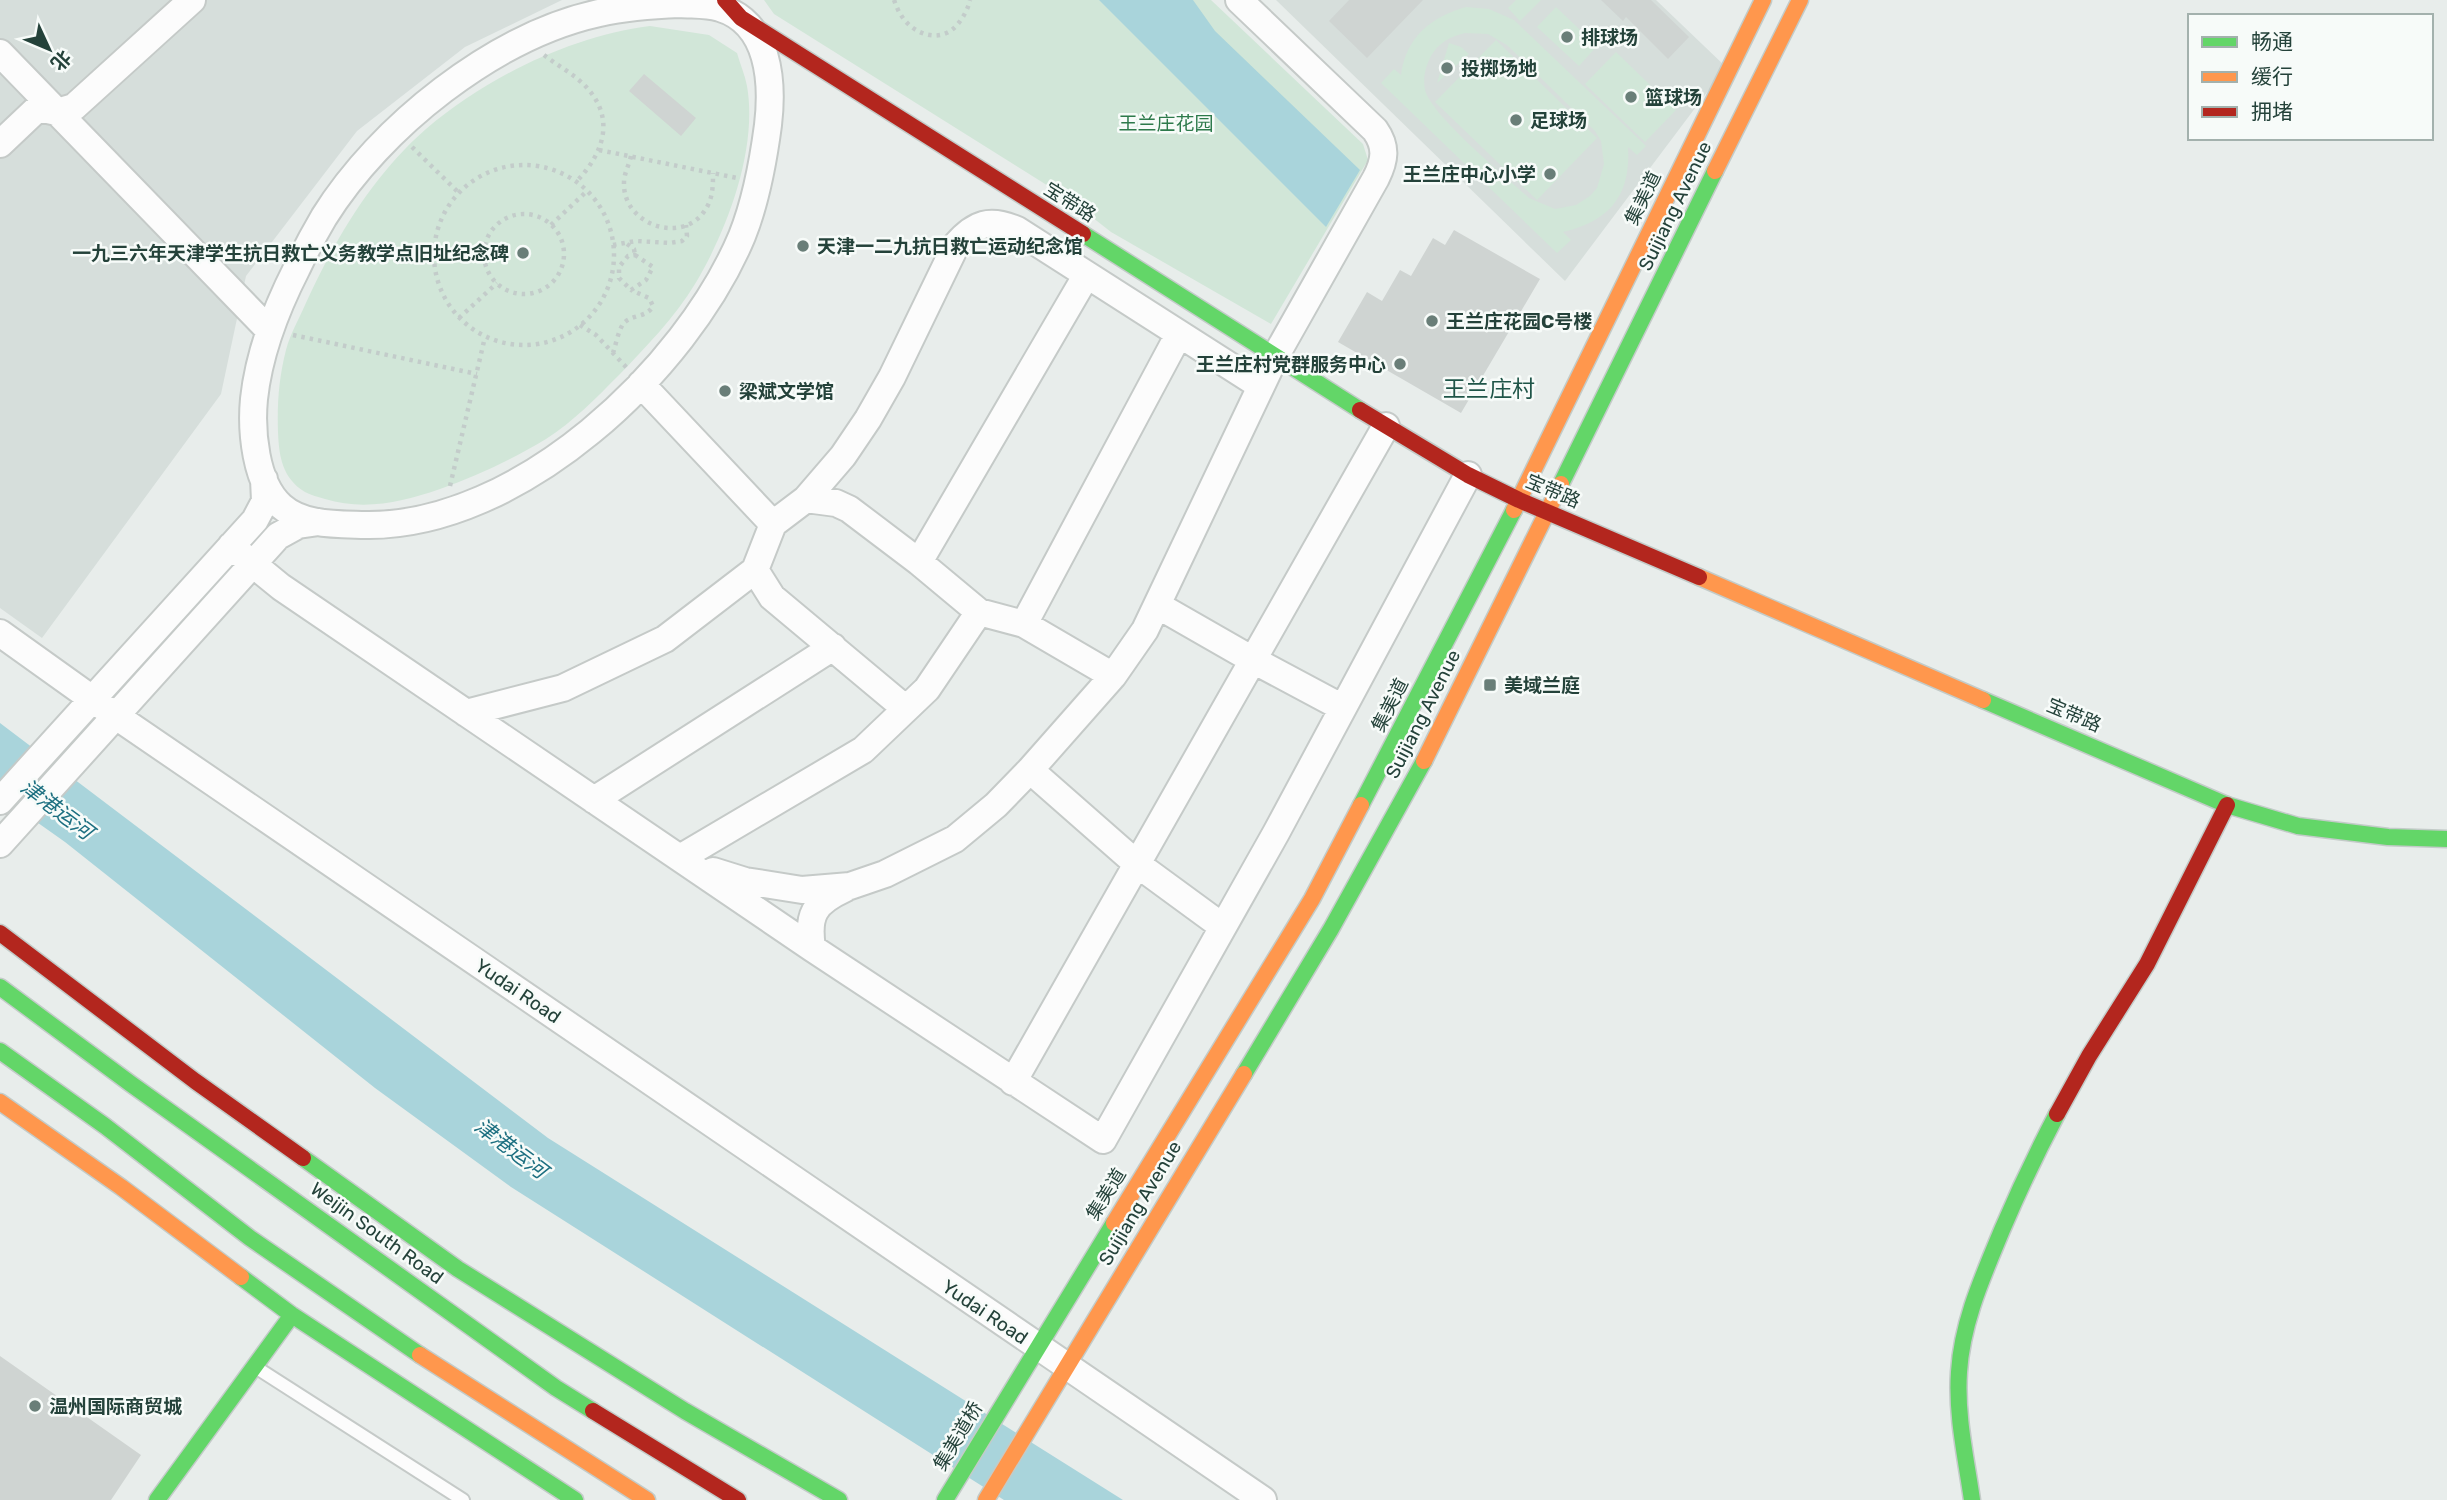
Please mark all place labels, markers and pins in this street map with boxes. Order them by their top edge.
place label: 排球场 [1581,26,1638,49]
marker: 排球场 [1559,29,1575,45]
place label: 投掷场地 [1461,57,1537,80]
marker: 投掷场地 [1439,60,1455,76]
place label: 篮球场 [1645,86,1702,109]
marker: 篮球场 [1623,89,1639,105]
place label: 足球场 [1530,109,1587,132]
marker: 足球场 [1508,112,1524,128]
place label: 王兰庄中心小学 [1403,163,1536,186]
marker: 王兰庄中心小学 [1542,166,1558,182]
place label: 天津一二九抗日救亡运动纪念馆 [817,235,1083,258]
marker: 天津一二九抗日救亡运动纪念馆 [795,238,811,254]
place label: 一九三六年天津学生抗日救亡义务教学点旧址纪念碑 [72,242,509,265]
marker: 一九三六年天津学生抗日救亡义务教学点旧址纪念碑 [515,245,531,261]
place label: 王兰庄花园C号楼 [1446,310,1592,333]
marker: 王兰庄花园C号楼 [1424,313,1440,329]
place label: 王兰庄村党群服务中心 [1196,353,1386,376]
marker: 王兰庄村党群服务中心 [1392,356,1408,372]
place label: 梁斌文学馆 [739,380,834,403]
marker: 梁斌文学馆 [717,383,733,399]
place label: 美域兰庭 [1504,674,1580,697]
marker: 美域兰庭 [1482,677,1498,693]
place label: 温州国际商贸城 [49,1395,182,1418]
marker: 温州国际商贸城 [27,1398,43,1414]

